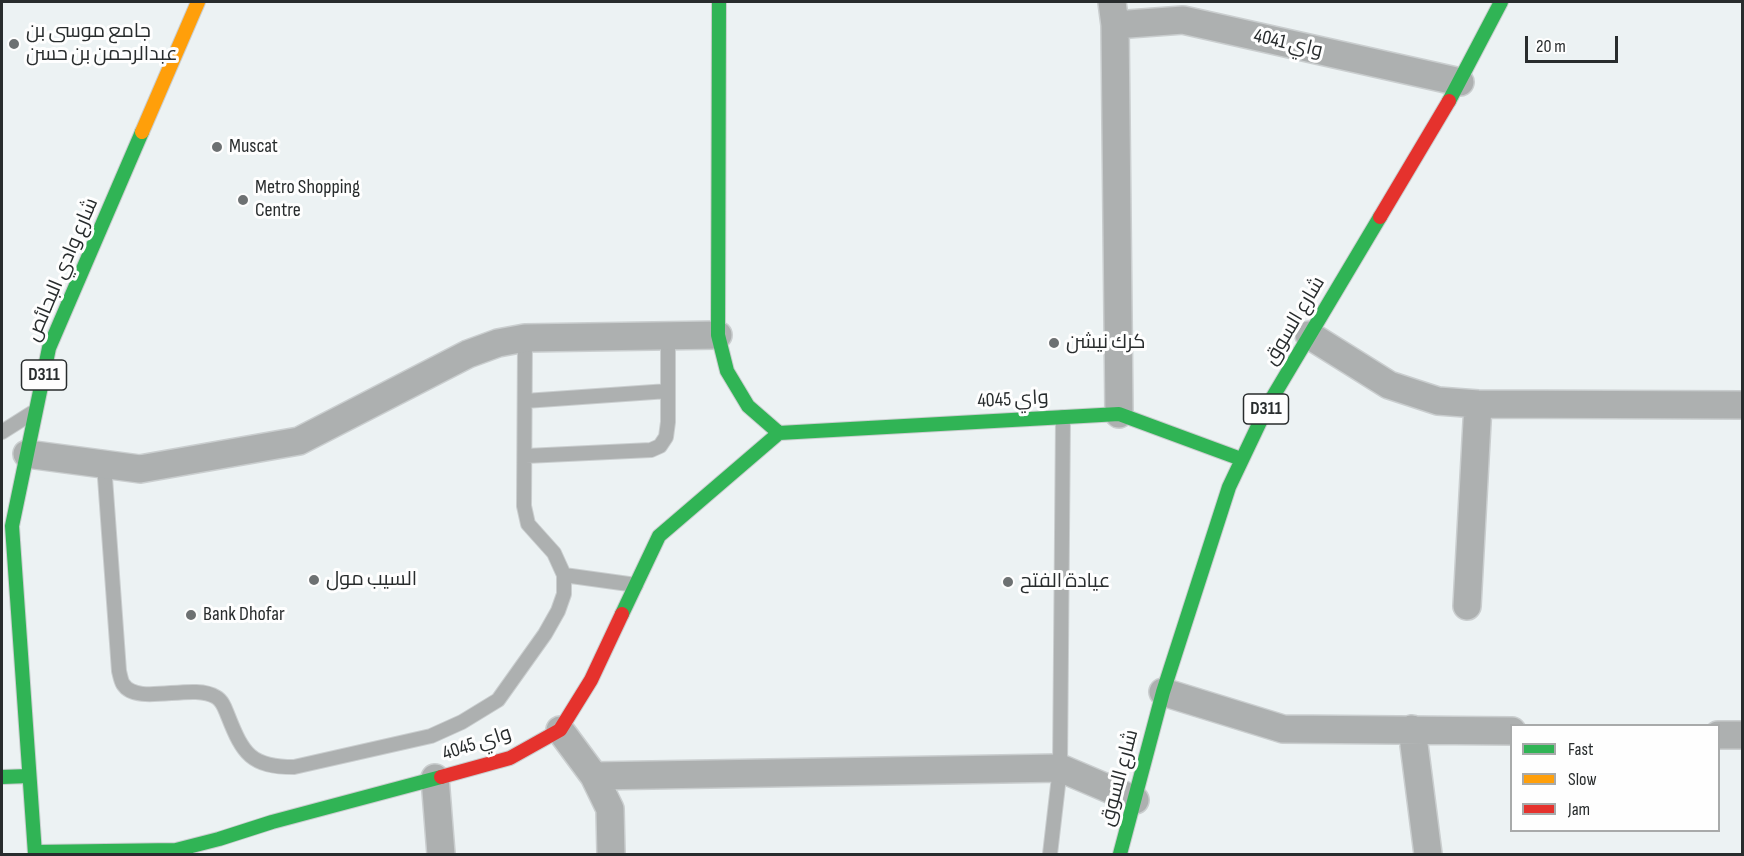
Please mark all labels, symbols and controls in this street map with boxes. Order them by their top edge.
place label: جامع موسى بن عبدالرحمن بن حسن [26,20,177,67]
street label: واي 4041 [1251,24,1325,64]
scale bar [1528,24,1621,62]
text: 20 m [1536,36,1566,57]
marker: جامع موسى بن عبدالرحمن بن حسن [7,37,21,51]
place label: Muscat [229,135,278,159]
marker: Muscat [210,140,224,154]
place label: Metro Shopping Centre [255,176,360,223]
marker: Metro Shopping Centre [236,193,250,207]
street label: شارع وادي البحائص [22,195,104,345]
street label: شارع السوق [1259,272,1331,370]
place label: كرك نيشن [1066,331,1145,355]
marker: كرك نيشن [1047,336,1061,350]
road number: D311 [22,360,66,390]
street label: واي 4045 [977,386,1049,414]
road number: D311 [1244,394,1288,424]
place label: السيب مول [326,568,417,592]
place label: عيادة الفتح [1020,570,1110,594]
marker: السيب مول [307,573,321,587]
marker: عيادة الفتح [1001,575,1015,589]
place label: Bank Dhofar [203,603,285,627]
marker: Bank Dhofar [184,608,198,622]
street label: واي 4045 [439,722,515,766]
legend [1510,724,1720,832]
street label: شارع السوق [1096,727,1144,829]
text: Fast [1568,739,1593,760]
text: Slow [1568,769,1597,790]
text: Jam [1568,799,1590,820]

